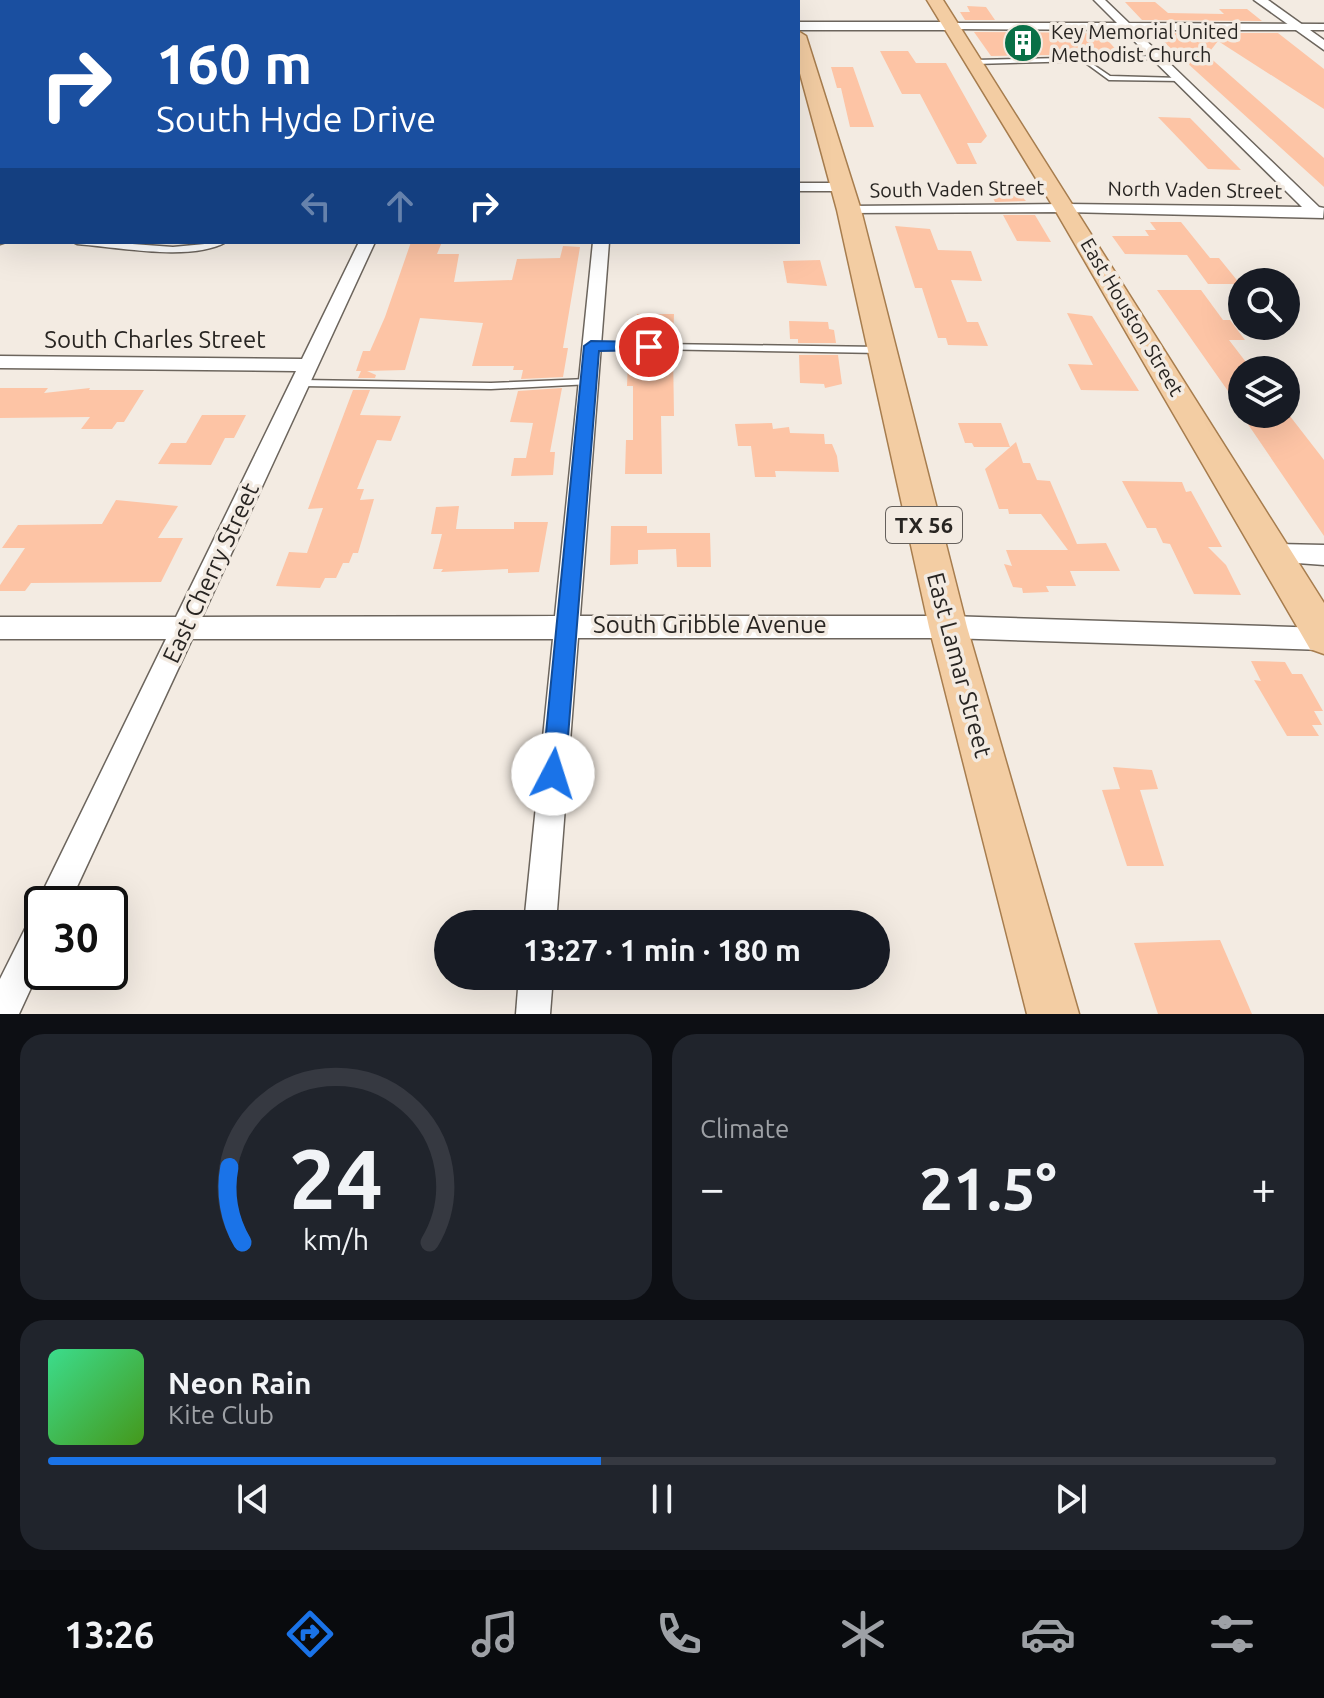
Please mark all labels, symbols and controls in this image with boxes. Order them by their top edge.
place label: Key Memorial United Methodist Church [1051,20,1239,66]
building icon: Key Memorial United Methodist Church [1002,22,1044,64]
icon: right [24,32,128,136]
text: 160 m [156,32,312,95]
text: South Hyde Drive [156,98,436,139]
street label: South Vaden Street [869,175,1045,202]
street label: North Vaden Street [1108,176,1283,203]
icon: left [294,184,338,228]
icon: ahead [378,184,422,228]
icon: right [462,184,506,228]
street label: East Houston Street [1076,234,1189,400]
map controls [1228,268,1300,428]
button: search [1228,268,1300,340]
pin [615,313,683,381]
icon: arrive [627,325,671,369]
street label: South Charles Street [44,326,266,353]
button: layers [1228,356,1300,428]
street label: East Cherry Street [157,478,264,667]
road number: TX 56 [886,507,962,543]
street label: East Lamar Street [922,569,997,761]
street label: South Gribble Avenue [593,611,827,638]
position arrow [511,732,595,816]
speed limit sign: 30 [24,886,128,990]
text: 13:27 · 1 min · 180 m [523,933,801,967]
text: Climate [700,1114,789,1143]
text: 24 [289,1131,383,1225]
text: 21.5° [919,1154,1057,1221]
text: − [700,1163,725,1212]
text: + [1251,1163,1276,1212]
text: km/h [303,1223,369,1255]
text: Neon Rain [168,1366,312,1400]
text: Kite Club [168,1400,274,1429]
icon: previous [231,1477,275,1521]
icon: pause [640,1477,684,1521]
icon: next [1049,1477,1093,1521]
icon: directions [282,1606,338,1662]
icon: music [467,1606,523,1662]
icon: phone [651,1606,707,1662]
icon: climate [835,1606,891,1662]
icon: car [1020,1606,1076,1662]
icon: filters [1204,1606,1260,1662]
text: 13:26 [64,1614,154,1655]

